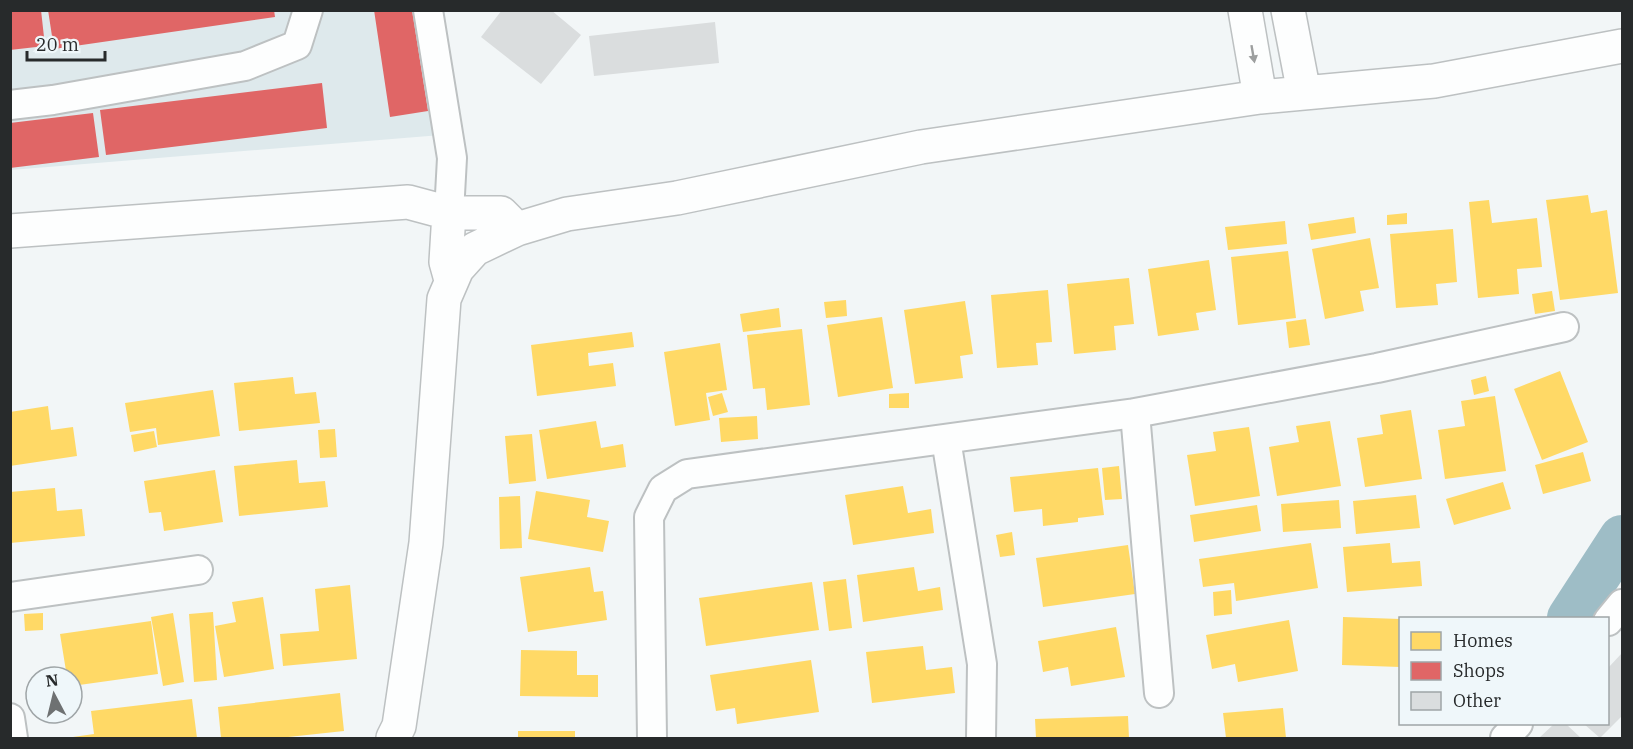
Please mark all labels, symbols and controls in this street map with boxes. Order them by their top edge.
scale bar [27,24,105,62]
text: 20 m [36,33,79,56]
one-way arrow [1248,45,1257,64]
legend [1399,617,1609,725]
text: Homes [1453,629,1513,652]
text: Shops [1453,659,1505,682]
north arrow [24,665,84,725]
text: N [45,669,60,691]
text: Other [1453,689,1501,712]

